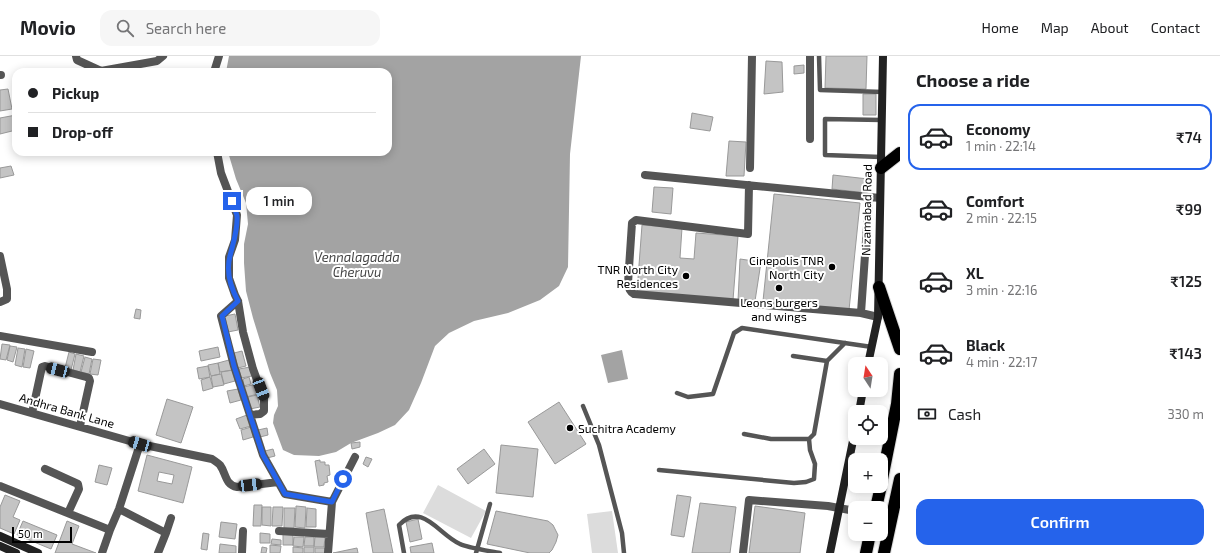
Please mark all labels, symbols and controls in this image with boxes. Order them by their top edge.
search box [100,10,380,46]
text: Movio [20,16,76,39]
icon: search [114,17,136,39]
text: Search here [146,19,226,37]
text: Home [982,19,1019,36]
text: Map [1041,19,1069,36]
text: About [1091,19,1129,36]
text: Contact [1151,19,1200,36]
text: Choose a ride [916,69,1030,91]
text: Pickup [52,84,99,102]
icon: car [918,119,954,155]
text: Economy [966,120,1031,138]
text: Drop-off [52,123,113,141]
text: ₹74 [1176,128,1202,146]
text: 1 min · 22:14 [966,138,1036,154]
street label: Nizamabad Road [858,164,874,256]
callout: 1 min [246,187,312,215]
icon: car [918,191,954,227]
route end [223,192,241,210]
text: Comfort [966,192,1024,210]
text: 1 min [264,193,294,209]
text: ₹99 [1176,200,1202,218]
text: 2 min · 22:15 [966,210,1037,226]
water label: Vennalagadda Cheruvu [314,249,400,280]
place label: Cinepolis TNR North City [749,253,825,281]
place label: TNR North City Residences [597,262,679,290]
marker: Cinepolis TNR North City [827,262,837,272]
icon: car [918,263,954,299]
text: XL [966,264,984,282]
marker: TNR North City Residences [681,271,691,281]
text: ₹125 [1170,272,1202,290]
text: 3 min · 22:16 [966,282,1037,298]
marker: Leons burgers and wings [774,283,784,293]
place label: Leons burgers and wings [740,295,818,323]
icon: car [918,335,954,371]
text: Black [966,336,1005,354]
text: ₹143 [1169,344,1202,362]
text: 4 min · 22:17 [966,354,1037,370]
north arrow [848,357,888,397]
map controls [848,357,888,541]
car [45,361,71,379]
car [251,376,271,402]
street label: Andhra Bank Lane [18,390,116,430]
icon: cash [916,403,938,425]
button: locate [848,405,888,445]
text: Cash [948,405,981,423]
text: 330 m [1167,406,1204,422]
place label: Suchitra Academy [578,421,677,435]
marker: Suchitra Academy [565,423,575,433]
car [127,435,153,453]
button: + [848,453,888,493]
route start [334,470,352,488]
car [237,478,263,492]
button: Confirm [916,499,1204,545]
button: − [848,501,888,541]
scale bar [12,525,72,544]
text: 50 m [18,527,43,540]

